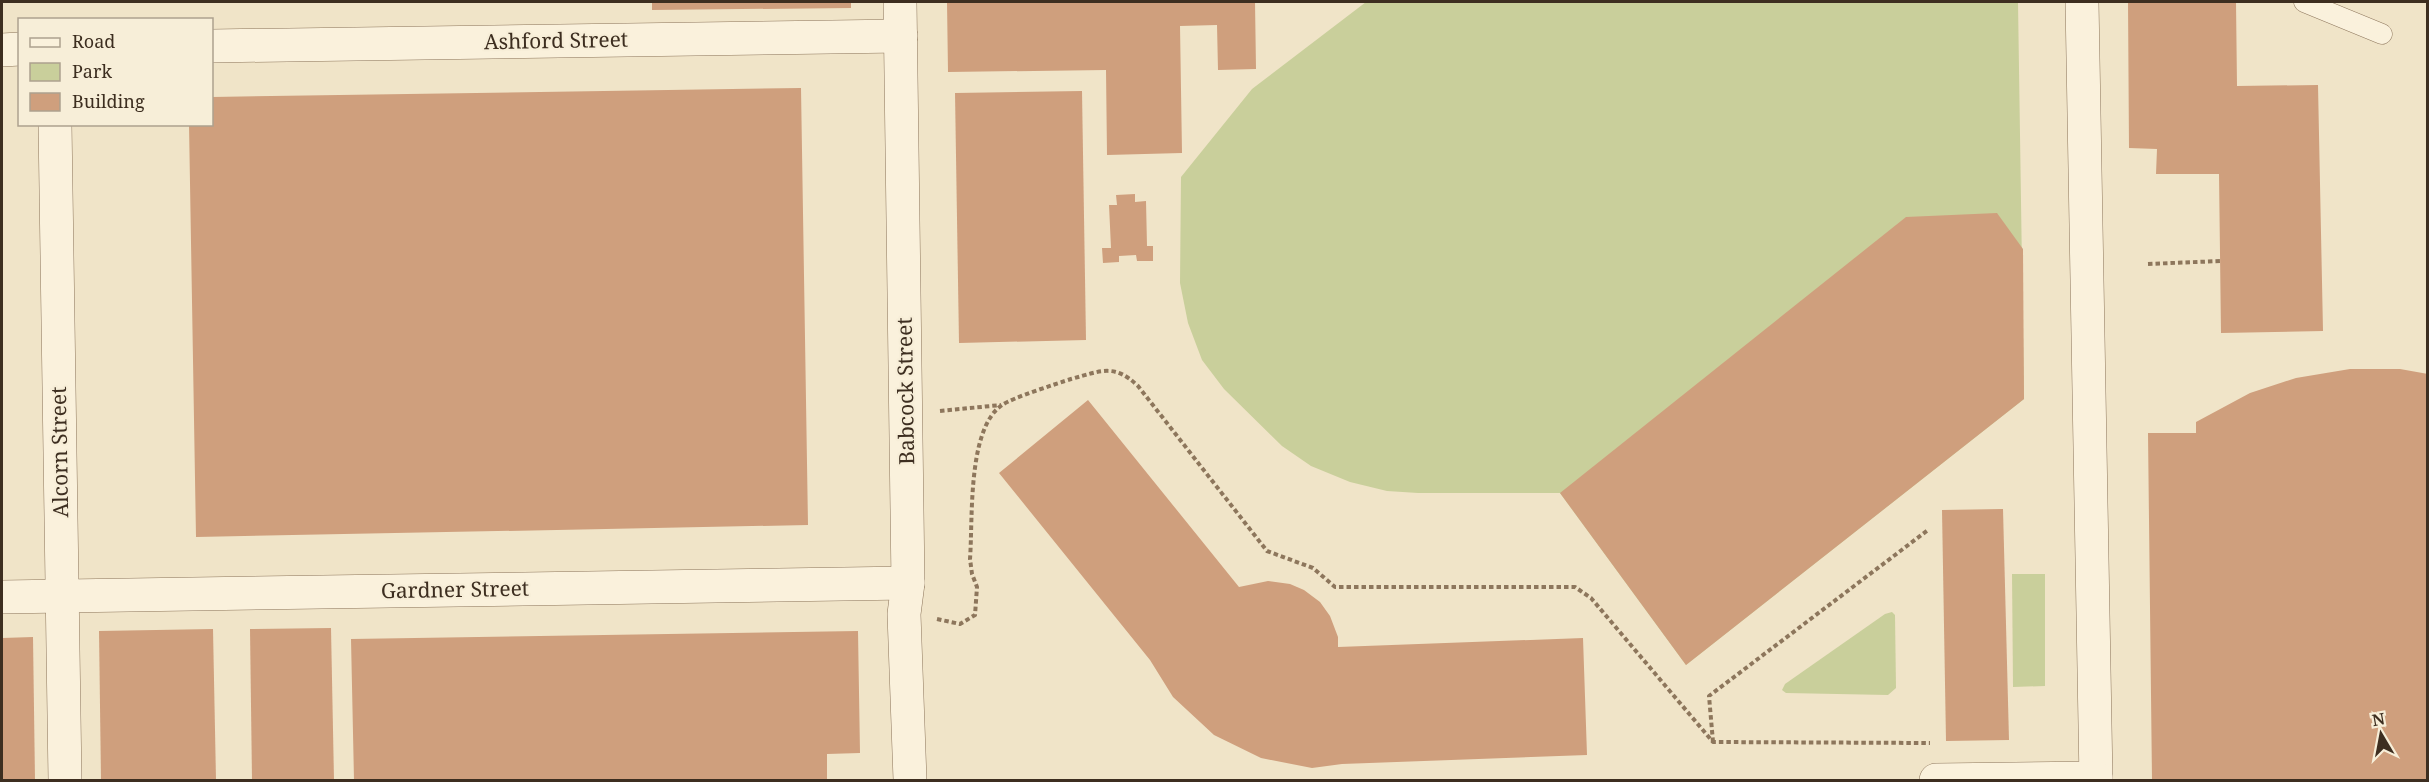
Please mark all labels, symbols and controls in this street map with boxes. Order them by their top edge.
legend [18,18,213,126]
street label: Ashford Street [484,25,628,55]
text: Road [72,29,115,53]
text: Park [72,59,112,83]
text: Building [72,89,145,113]
street label: Babcock Street [890,317,920,465]
street label: Alcorn Street [44,386,74,518]
street label: Gardner Street [381,574,529,604]
north arrow [2351,704,2411,764]
text: N [2370,707,2387,731]

